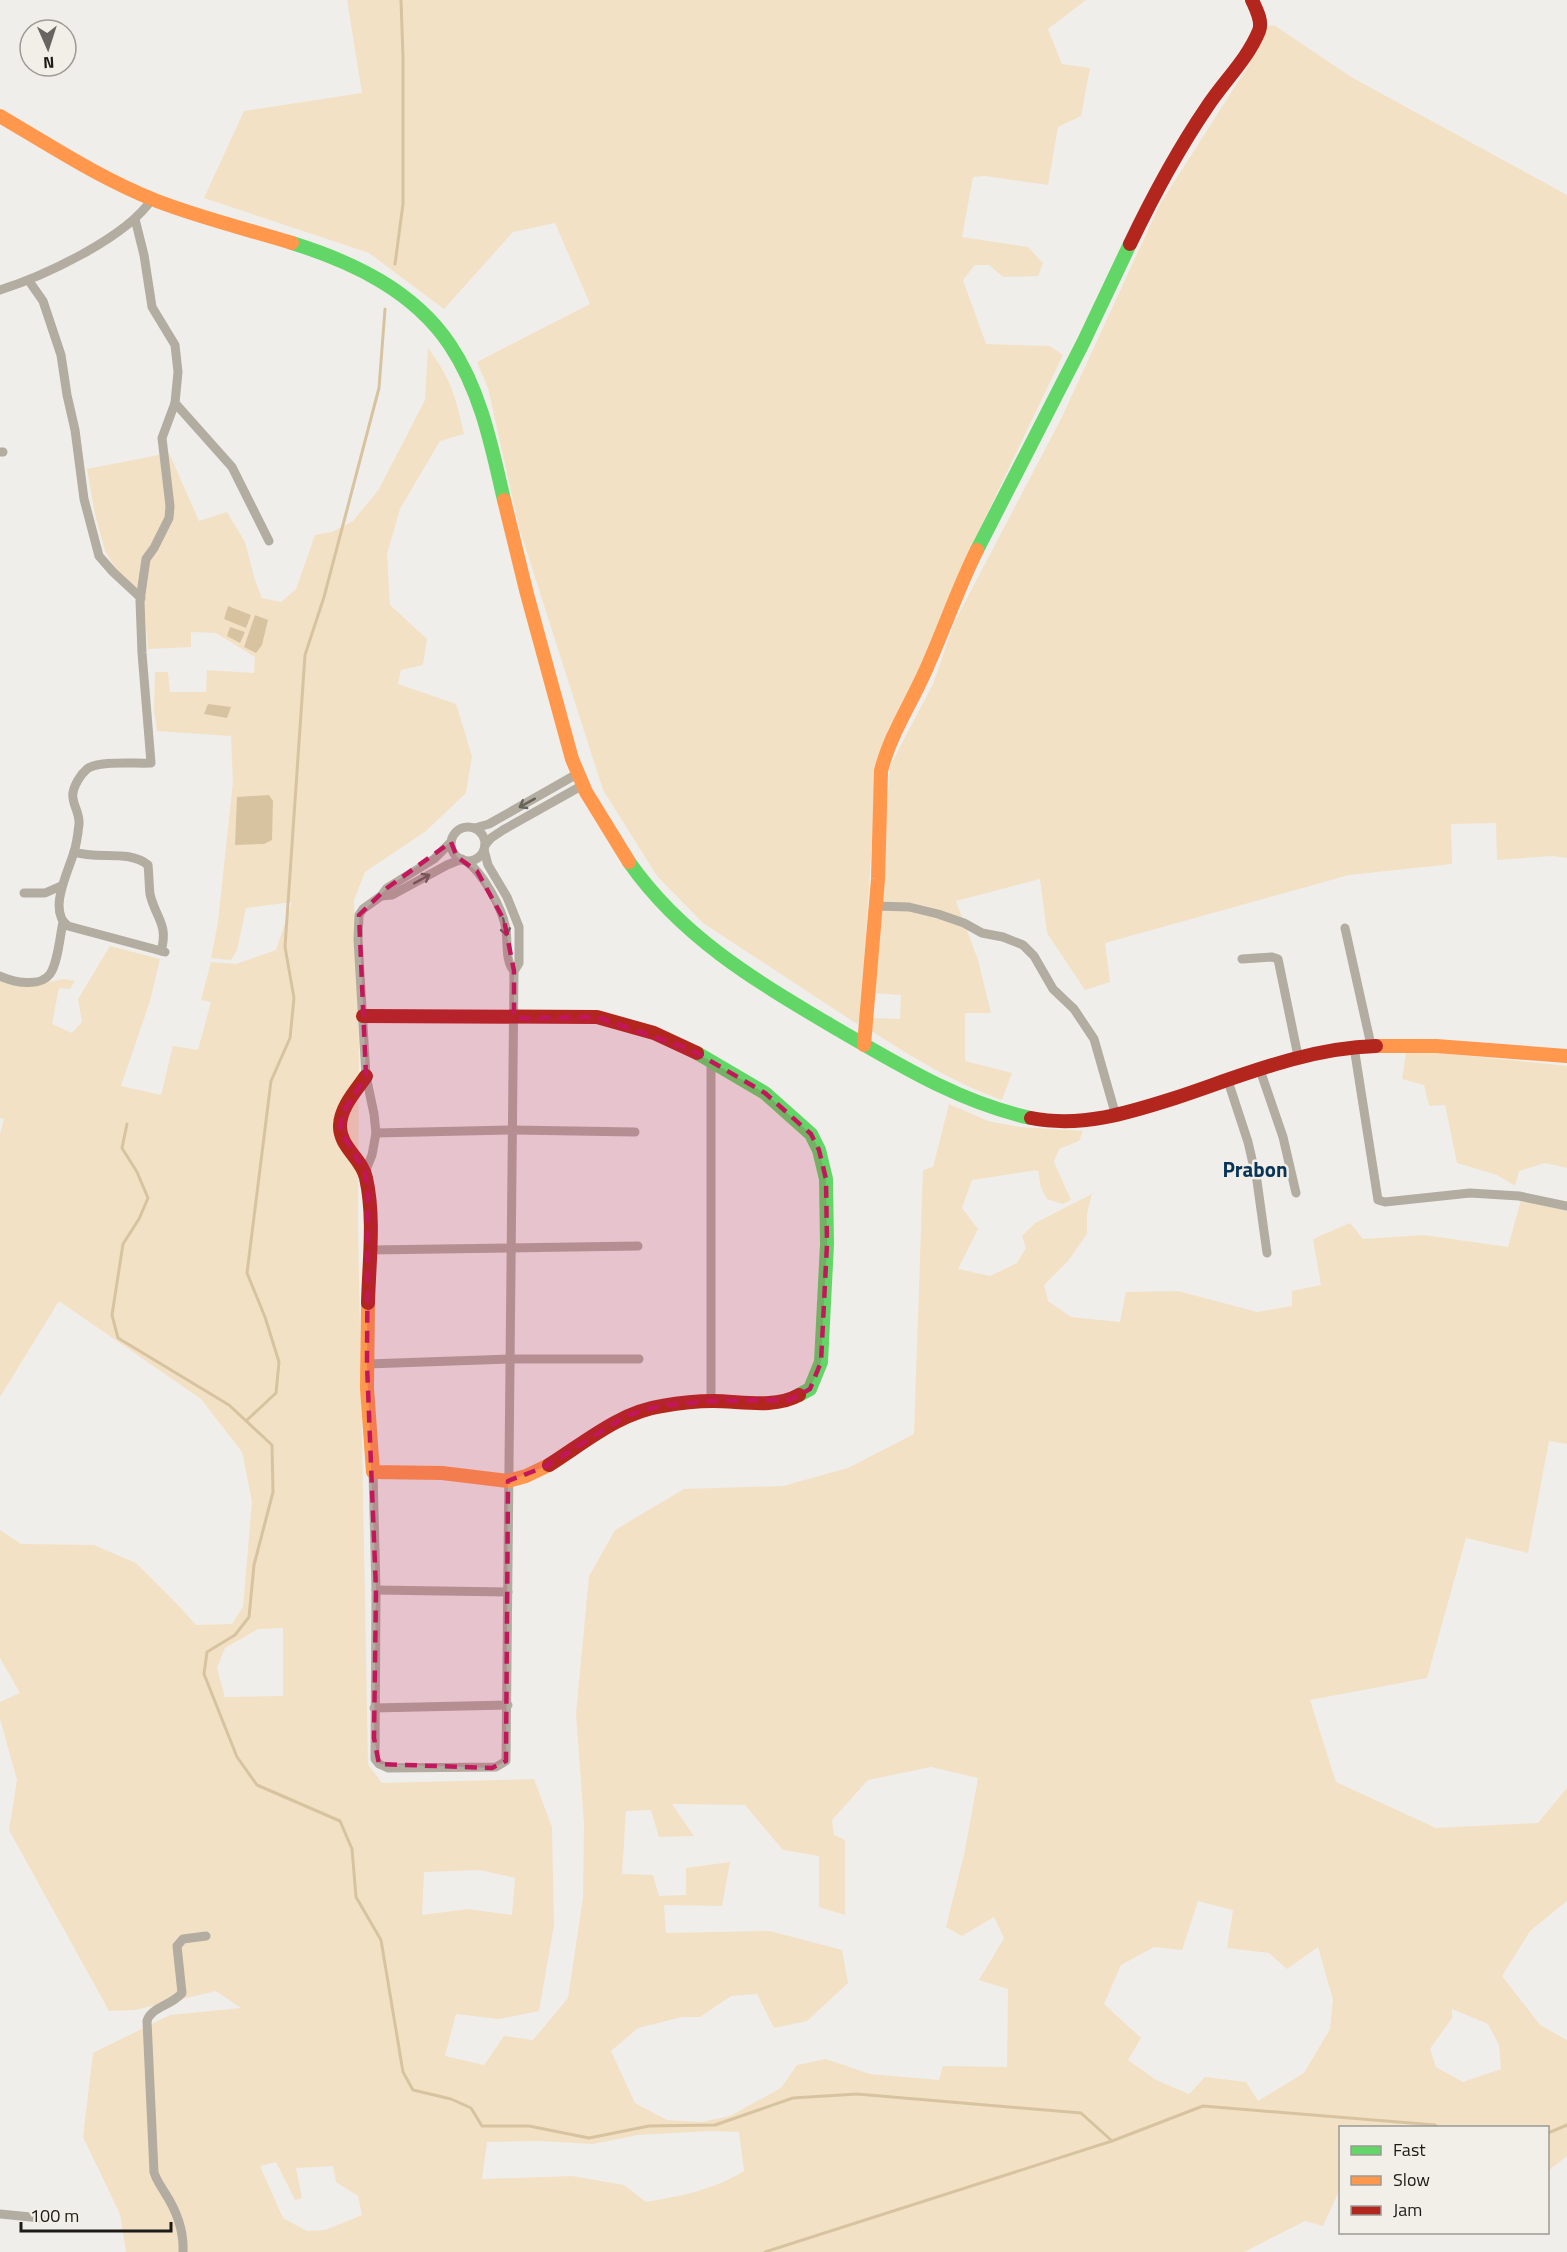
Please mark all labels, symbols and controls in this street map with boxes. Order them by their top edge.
north arrow [18,18,78,78]
text: N [43,51,55,75]
one-way arrow [519,797,536,809]
one-way arrow [413,873,430,885]
one-way arrow [500,917,511,937]
district label: Prabon [1222,1153,1288,1185]
legend [1339,2126,1549,2234]
text: Fast [1393,2136,1426,2163]
text: Slow [1393,2166,1430,2193]
scale bar [21,2195,171,2233]
text: Jam [1393,2196,1422,2223]
text: 100 m [30,2202,79,2229]

